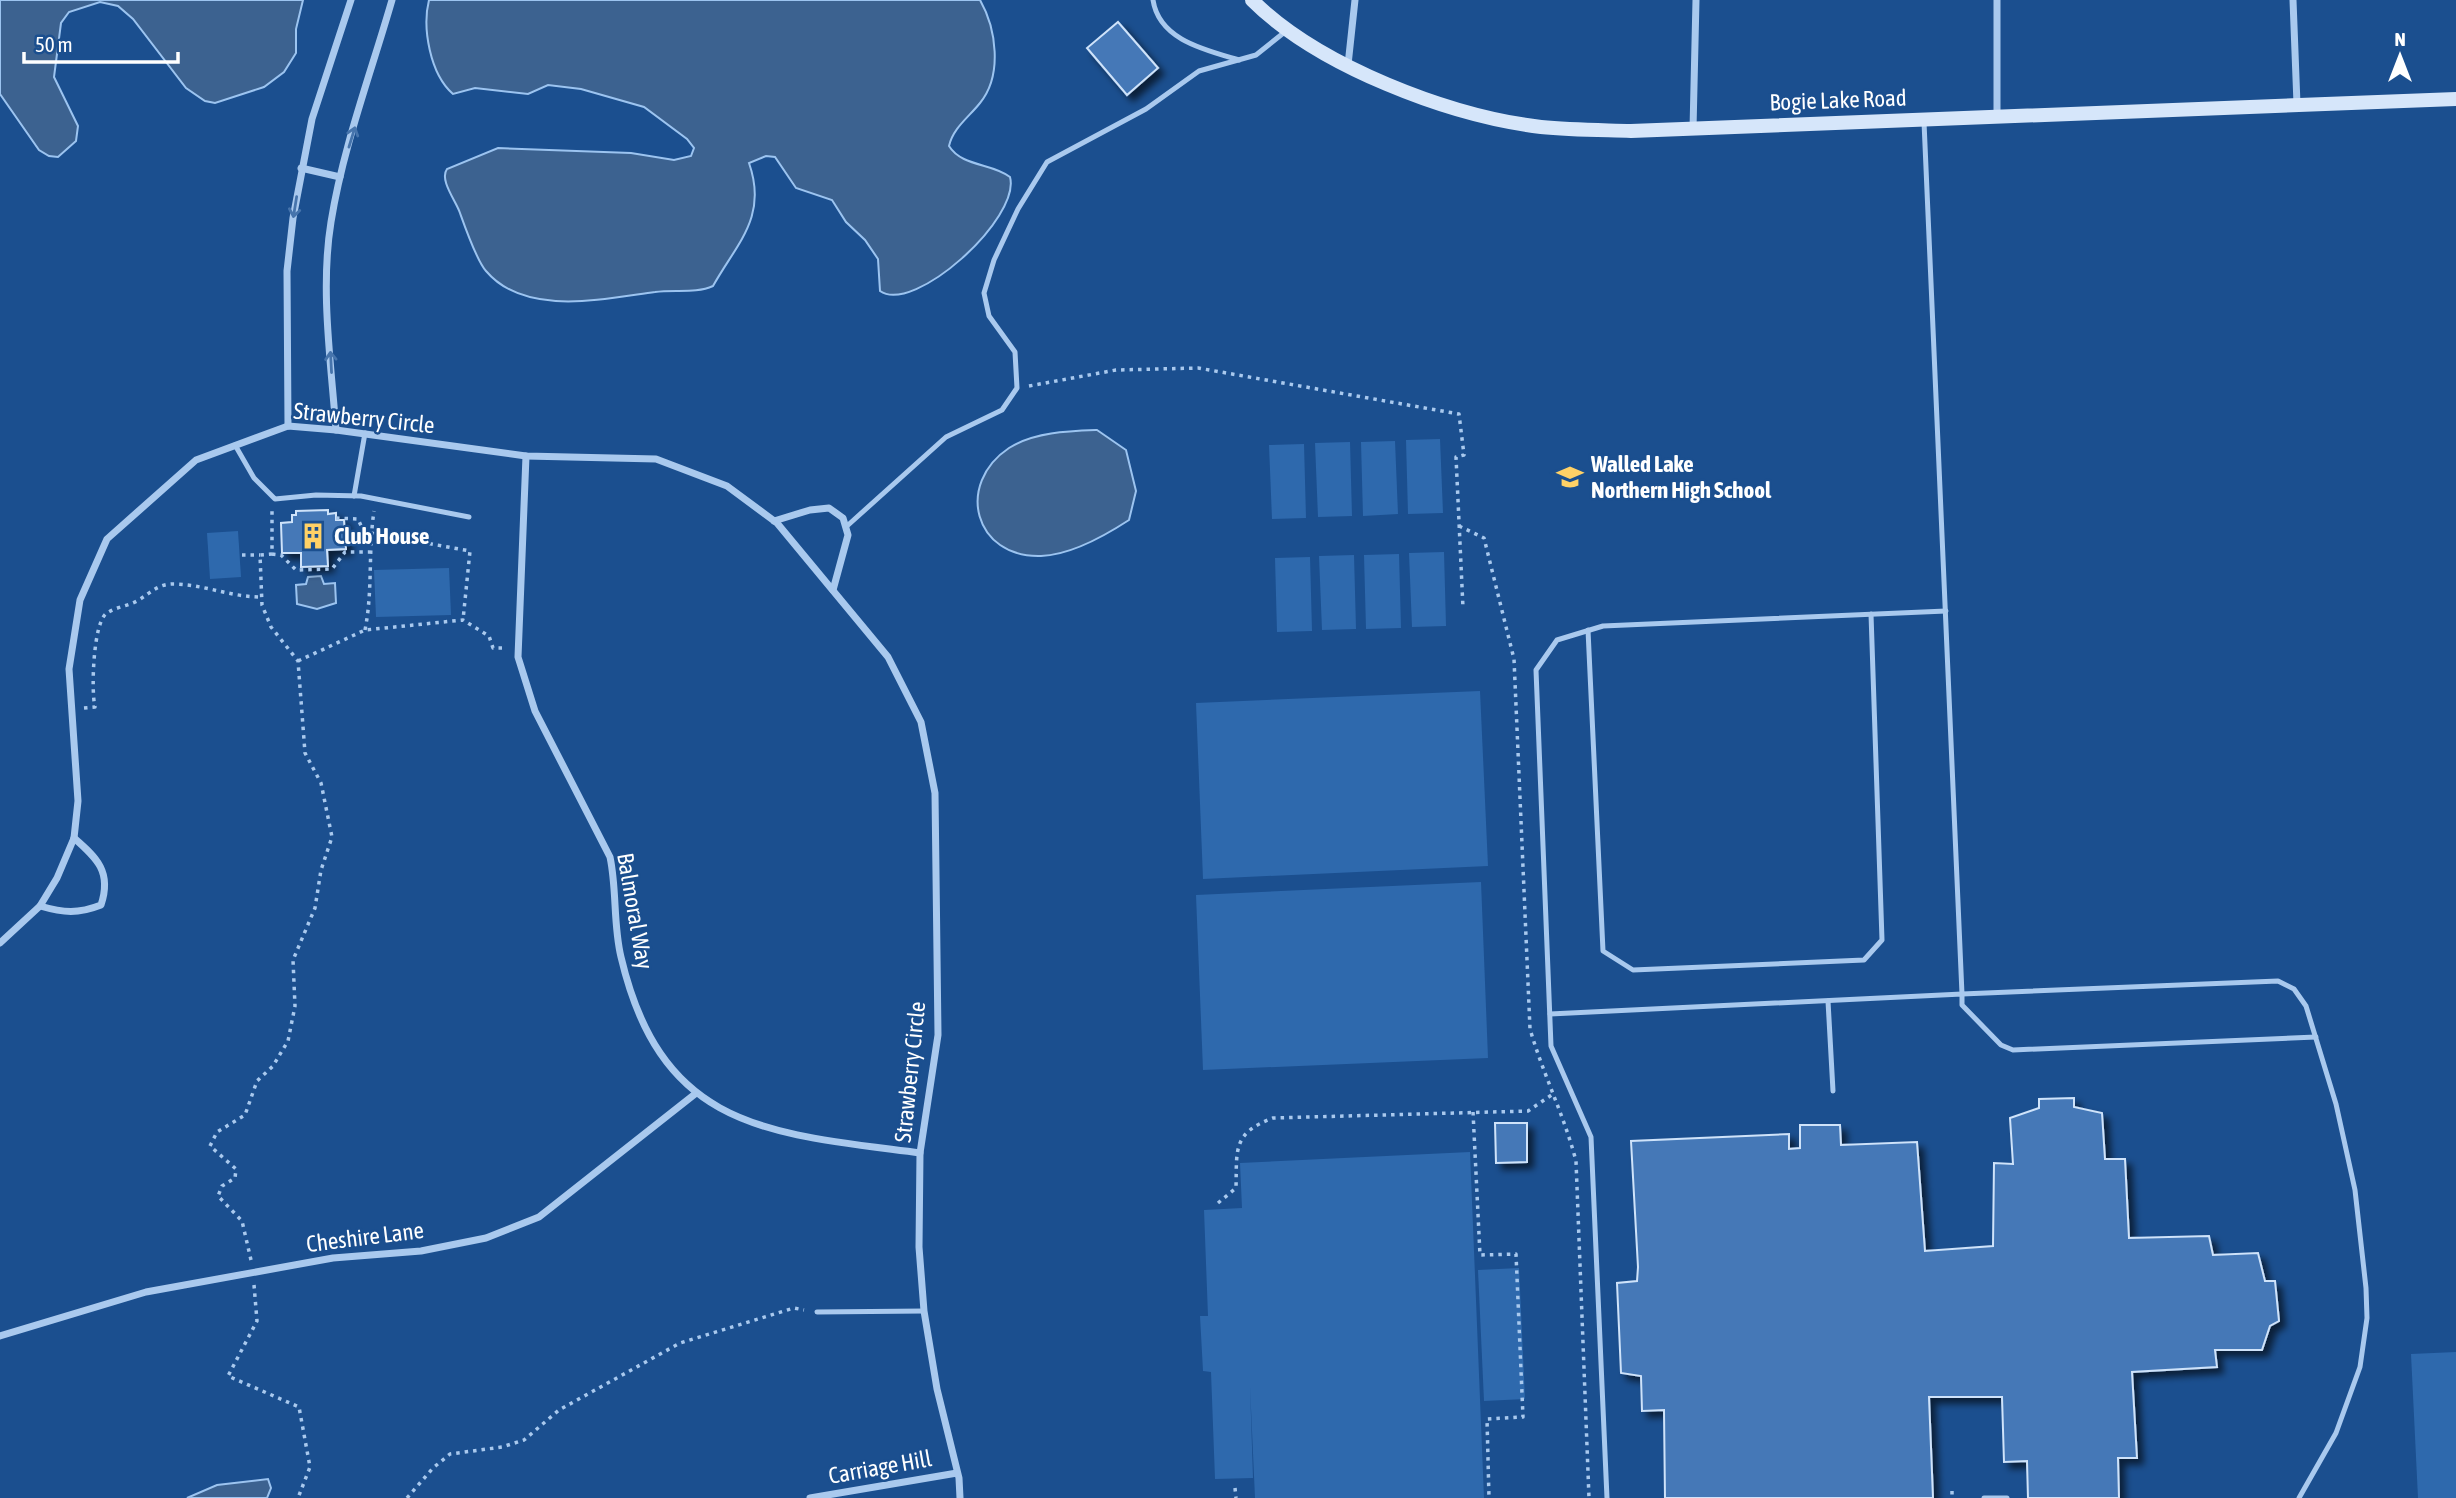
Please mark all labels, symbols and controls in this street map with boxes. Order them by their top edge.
scale bar [24,21,178,65]
north arrow [2365,21,2435,91]
text: N [2394,28,2406,50]
text: 50 m [35,32,73,56]
street label: Bogie Lake Road [1769,85,1907,115]
one-way arrow [346,126,359,148]
one-way arrow [288,195,301,218]
one-way arrow [325,350,338,373]
street label: Strawberry Circle [292,398,436,438]
place label: Walled Lake Northern High School [1590,451,1772,503]
school or university icon: Walled Lake Northern High School [1555,462,1585,492]
building icon: Club House [298,521,328,551]
place label: Club House [334,523,429,549]
street label: Balmoral Way [612,851,658,971]
street label: Strawberry Circle [890,1000,930,1144]
street label: Cheshire Lane [305,1217,425,1257]
street label: Carriage Hill [826,1445,934,1489]

